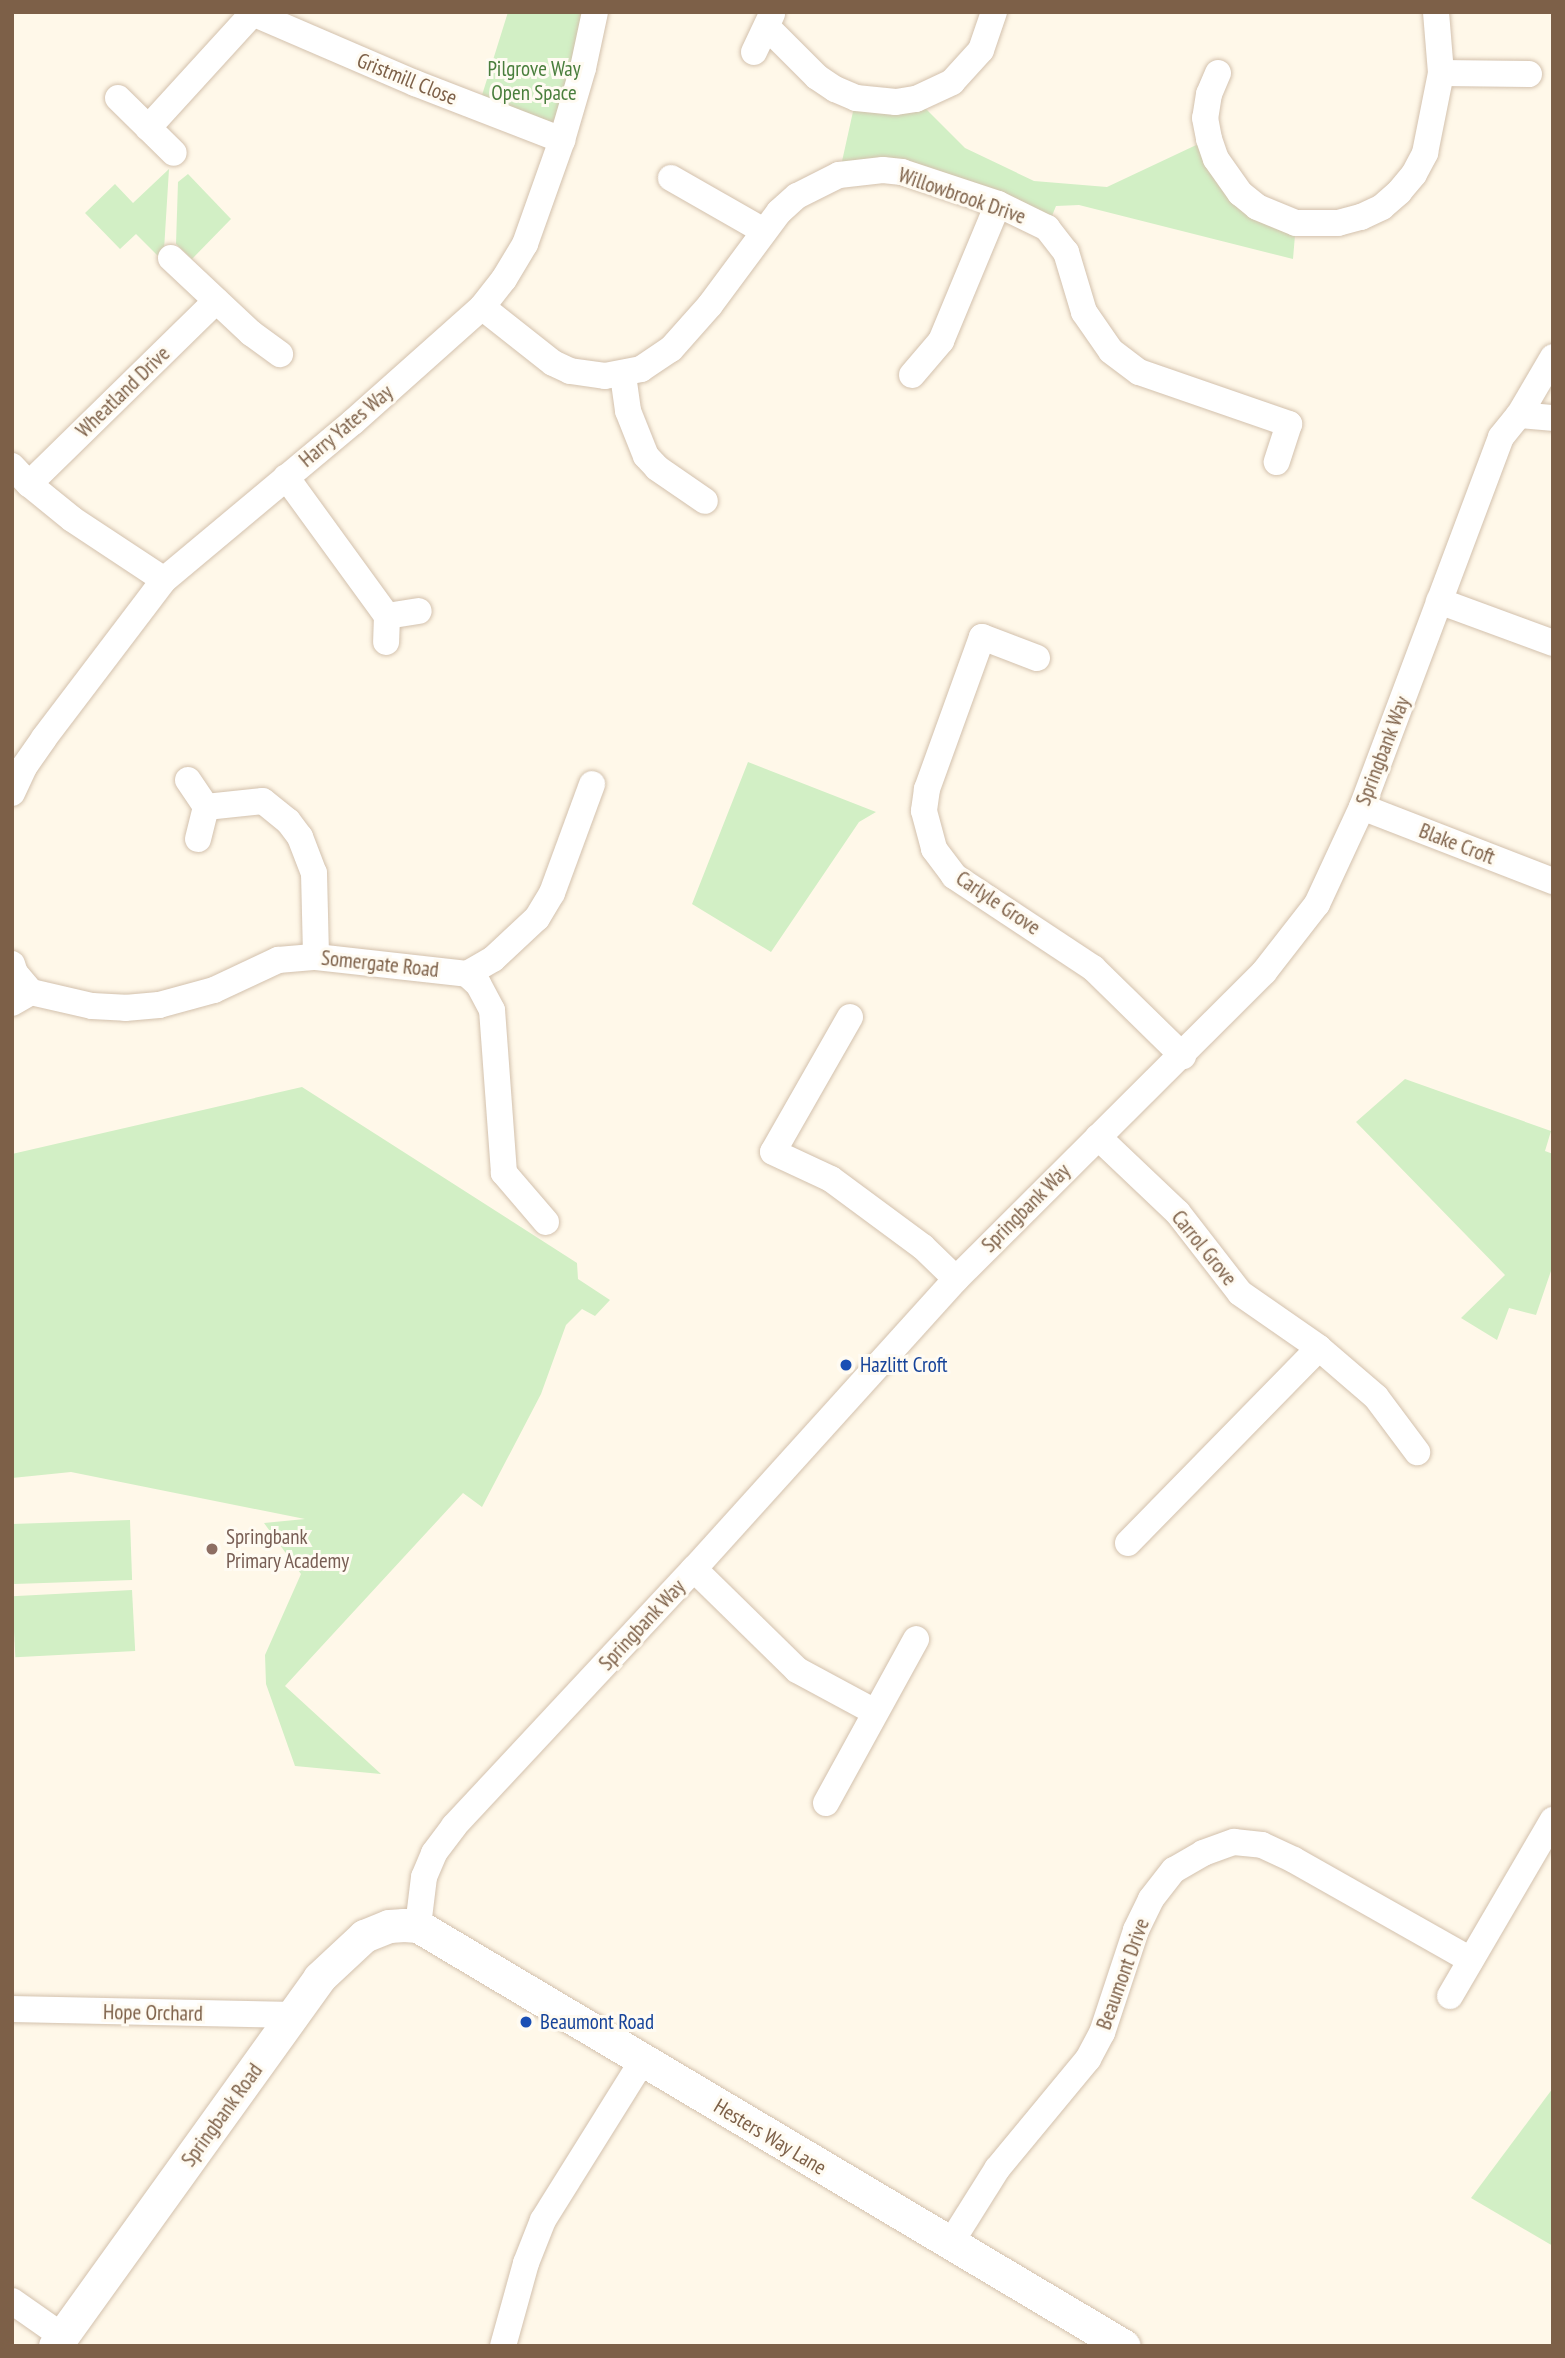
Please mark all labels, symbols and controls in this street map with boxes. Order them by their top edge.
street label: Gristmill Close [353,48,461,110]
park label: Pilgrove Way Open Space [487,56,581,106]
street label: Willowbrook Drive [895,162,1029,230]
street label: Wheatland Drive [71,341,175,443]
street label: Harry Yates Way [294,379,398,473]
street label: Springbank Way [1350,692,1416,810]
street label: Blake Croft [1416,818,1498,870]
street label: Carlyle Grove [951,866,1045,940]
street label: Somergate Road [320,945,440,983]
street label: Springbank Way [976,1158,1076,1258]
street label: Carrol Grove [1166,1205,1242,1291]
place label: Hazlitt Croft [860,1352,948,1378]
marker: Hazlitt Croft [838,1357,854,1373]
place label: Springbank Primary Academy [226,1524,350,1574]
marker: Springbank Primary Academy [204,1541,220,1557]
street label: Springbank Way [593,1574,691,1676]
street label: Beaumont Drive [1091,1915,1155,2033]
street label: Hope Orchard [103,2000,203,2026]
place label: Beaumont Road [540,2009,654,2035]
marker: Beaumont Road [518,2014,534,2030]
street label: Springbank Road [176,2058,268,2172]
street label: Hesters Way Lane [709,2093,831,2181]

